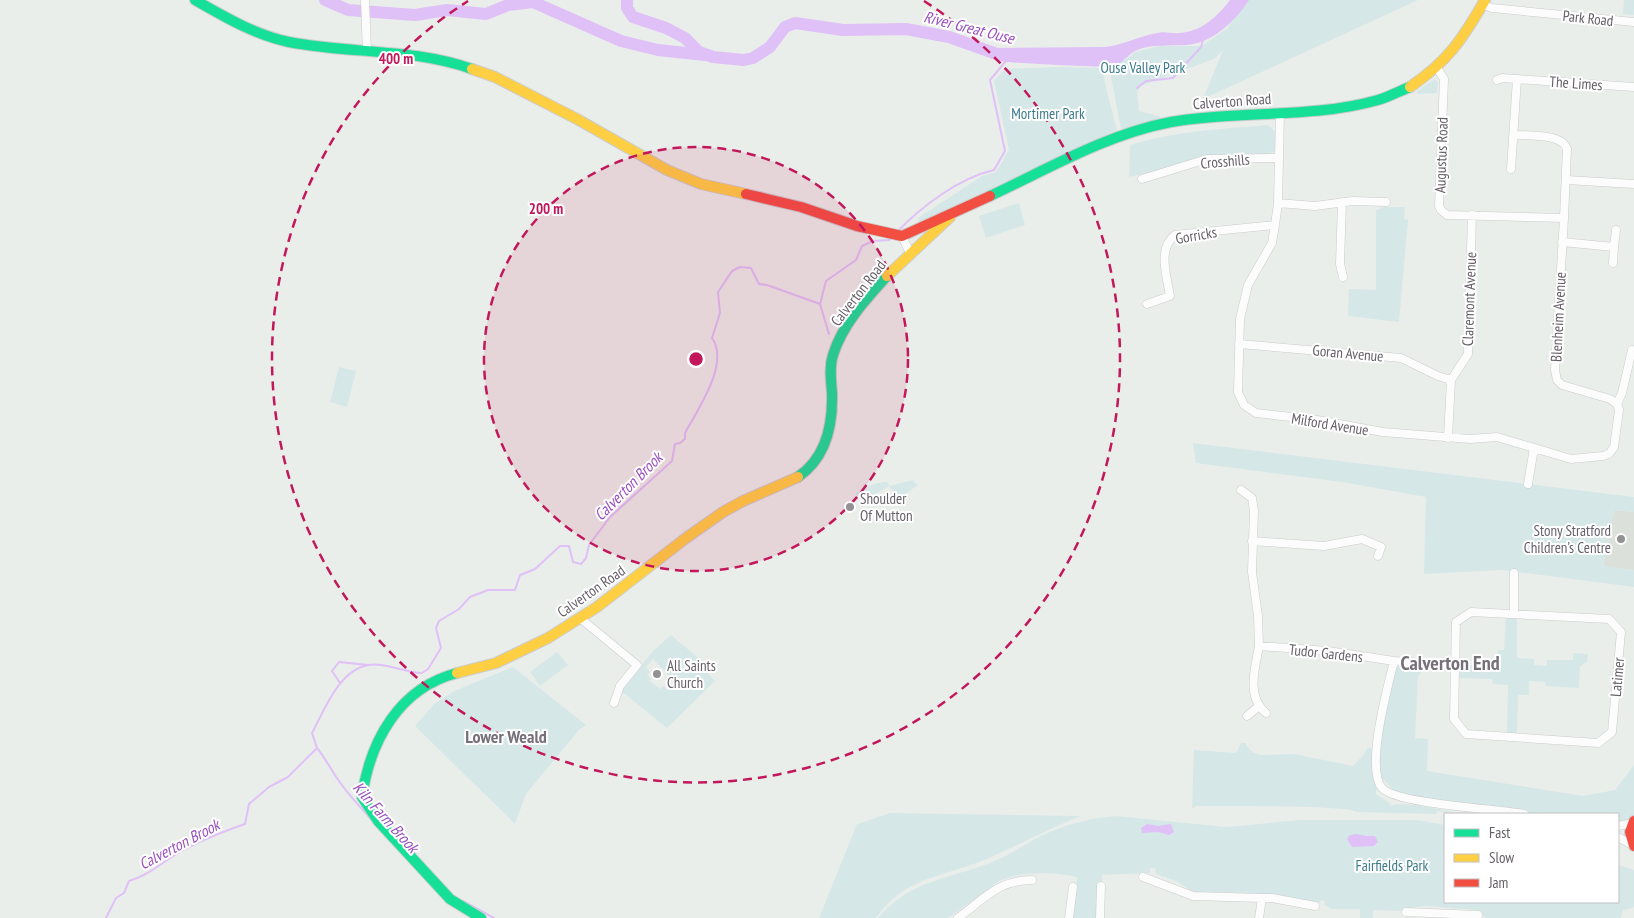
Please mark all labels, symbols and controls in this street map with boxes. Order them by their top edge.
water label: River Great Ouse [922,6,1018,48]
street label: Park Road [1562,6,1614,30]
text: 400 m [379,49,413,68]
park label: Ouse Valley Park [1101,58,1186,77]
street label: The Limes [1549,72,1603,94]
street label: Calverton Road [1192,89,1272,113]
park label: Mortimer Park [1011,104,1085,123]
street label: Augustus Road [1430,117,1452,193]
street label: Crosshills [1200,149,1250,173]
text: 200 m [529,199,563,218]
street label: Gorricks [1174,222,1218,248]
street label: Claremont Avenue [1458,252,1480,346]
street label: Calverton Road [826,256,890,330]
street label: Blenheim Avenue [1546,272,1570,362]
street label: Goran Avenue [1312,340,1384,366]
centre of rings [687,350,705,368]
street label: Milford Avenue [1290,409,1370,439]
water label: Calverton Brook [590,446,668,524]
place label: Shoulder Of Mutton [860,489,913,525]
marker: Shoulder Of Mutton [844,501,856,513]
place label: Stony Stratford Children’s Centre [1524,521,1611,557]
marker: Stony Stratford Children’s Centre [1615,533,1627,545]
street label: Calverton Road [553,561,629,621]
street label: Tudor Gardens [1288,640,1364,666]
district label: Calverton End [1400,650,1500,676]
place label: All Saints Church [667,656,716,692]
street label: Latimer [1606,656,1628,697]
marker: All Saints Church [651,668,663,680]
district label: Lower Weald [465,725,547,748]
water label: Kiln Farm Brook [349,777,424,858]
legend [1444,813,1619,903]
water label: Calverton Brook [135,814,224,874]
text: Fast [1489,823,1510,842]
text: Slow [1489,848,1514,867]
park label: Fairfields Park [1356,856,1429,875]
text: Jam [1488,873,1508,892]

